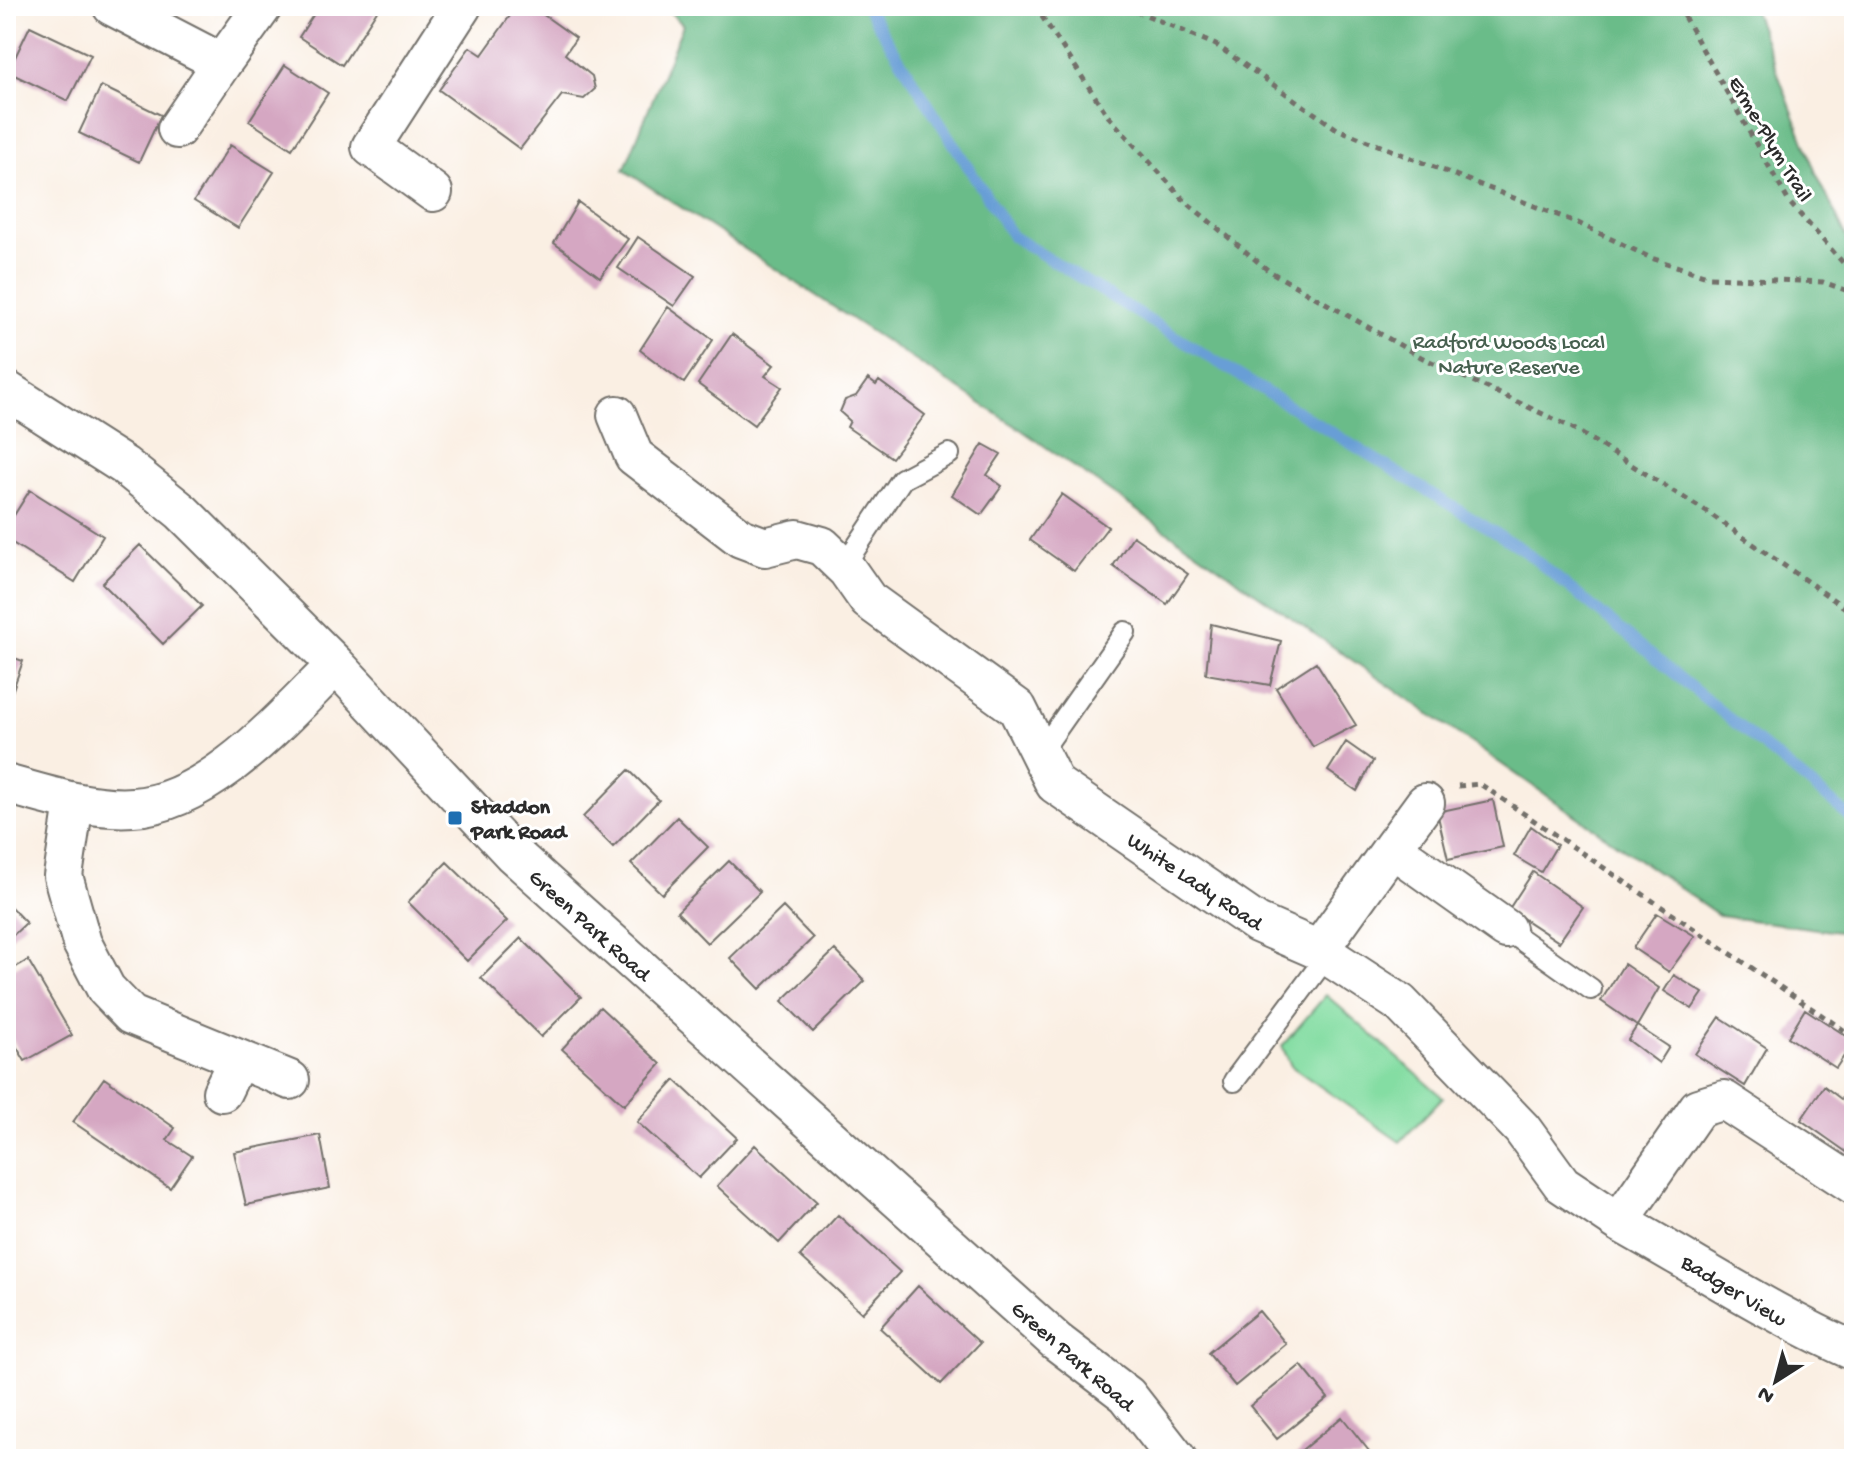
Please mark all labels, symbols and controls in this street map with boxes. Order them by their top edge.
street label: Erme-Plym Trail [1721,72,1816,208]
park label: Radford Woods Local Nature Reserve [1413,331,1605,382]
place label: Staddon Park Road [470,796,568,847]
marker: Staddon Park Road [446,809,464,827]
street label: White Lady Road [1121,828,1268,939]
street label: Green Park Road [522,865,656,990]
street label: Badger View [1675,1250,1790,1334]
street label: Green Park Road [1004,1297,1140,1420]
north arrow [1736,1341,1816,1421]
text: N [1753,1379,1780,1409]

